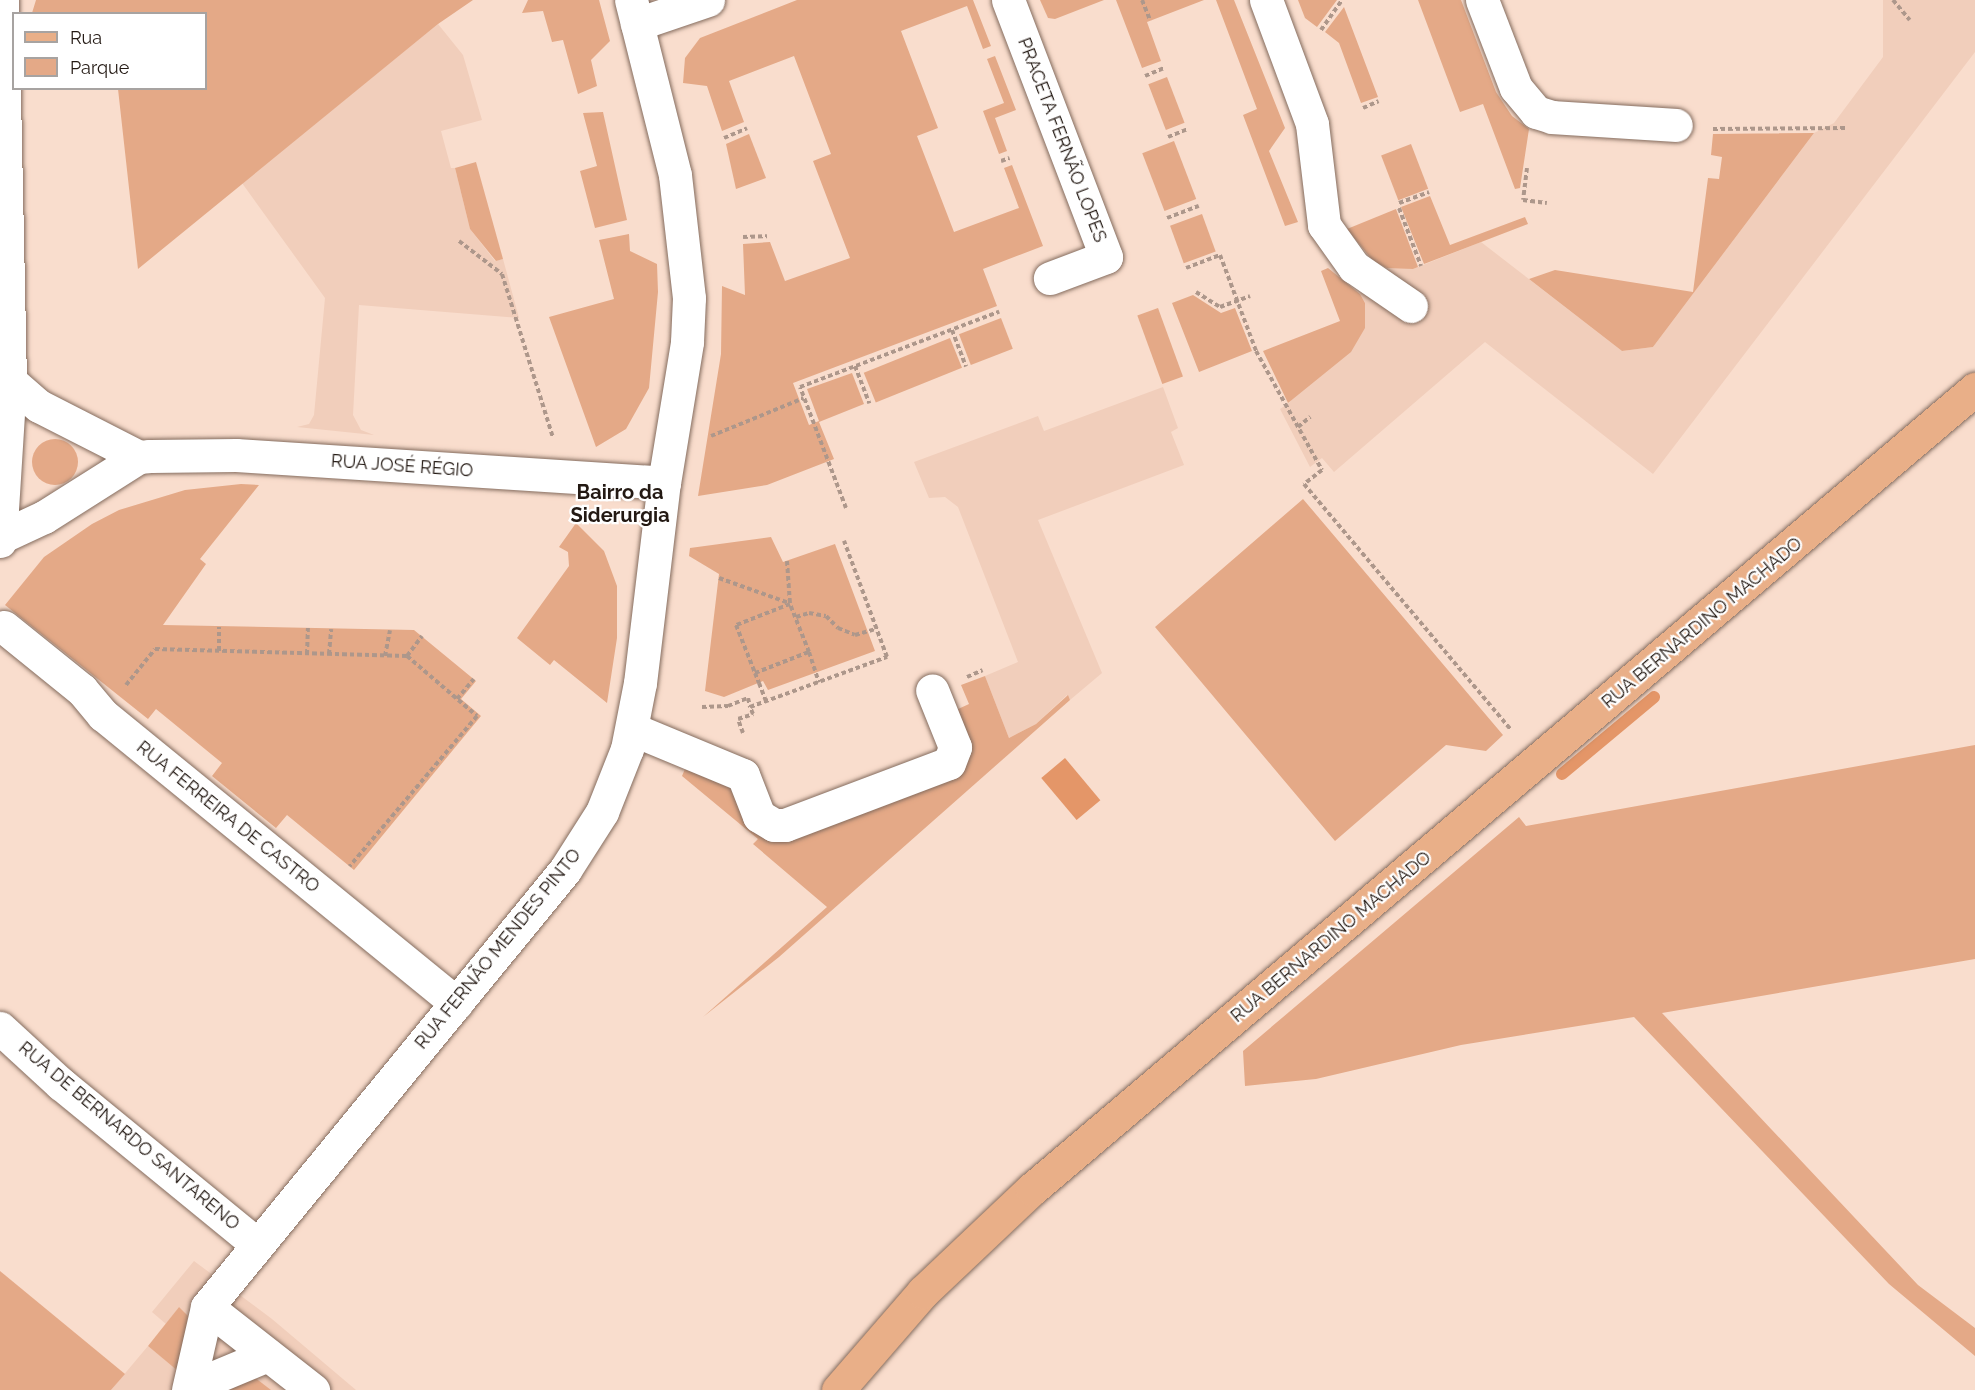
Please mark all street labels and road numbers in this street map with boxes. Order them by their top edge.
street label: PRACETA FERNÃO LOPES [1013,34,1111,246]
street label: RUA JOSÉ RÉGIO [330,450,474,482]
street label: RUA BERNARDINO MACHADO [1597,533,1807,713]
street label: RUA FERREIRA DE CASTRO [132,736,324,898]
street label: RUA FERNÃO MENDES PINTO [410,844,586,1054]
street label: RUA BERNARDINO MACHADO [1226,847,1436,1027]
street label: RUA DE BERNARDO SANTARENO [14,1037,244,1235]

